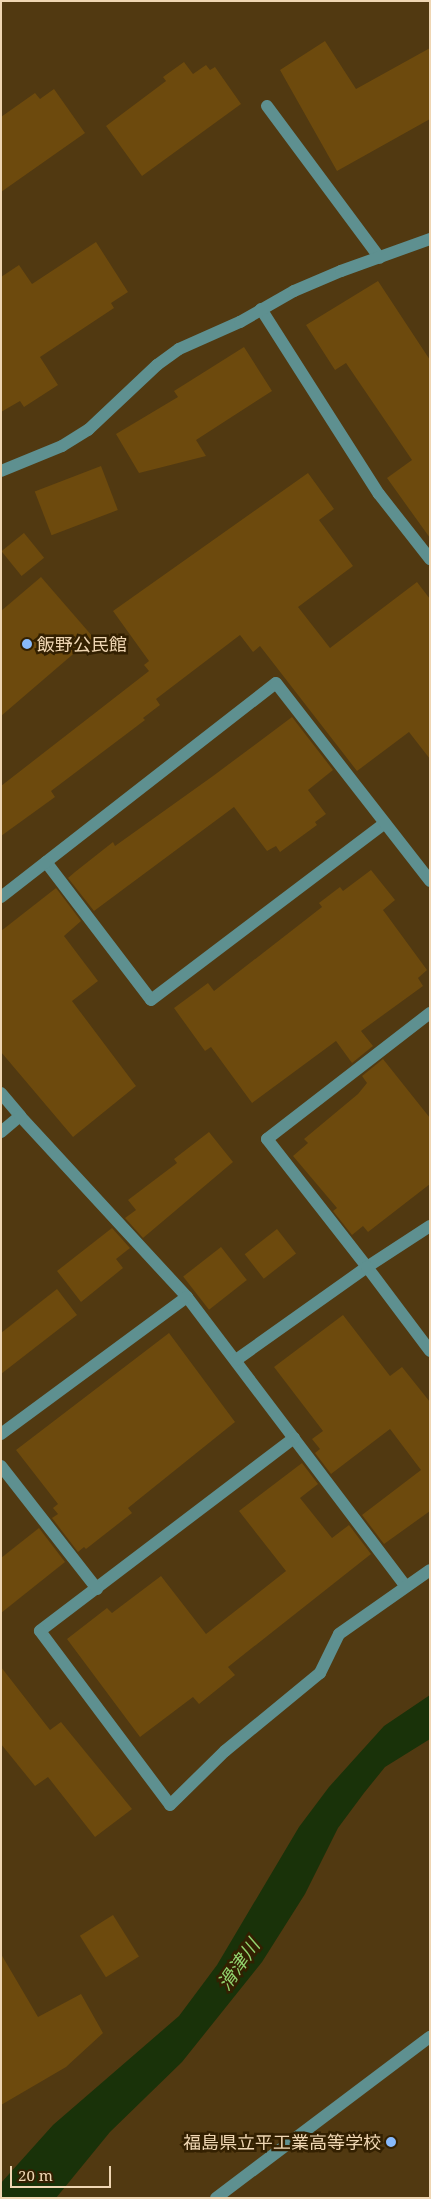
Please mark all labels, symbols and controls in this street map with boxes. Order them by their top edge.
place label: 飯野公民館 [37,633,127,655]
marker: 飯野公民館 [21,638,33,650]
water label: 滑津川 [213,1935,265,1995]
place label: 福島県立平工業高等学校 [183,2131,381,2153]
marker: 福島県立平工業高等学校 [385,2136,397,2148]
scale bar [12,2156,114,2188]
text: 20 m [18,2165,53,2185]

